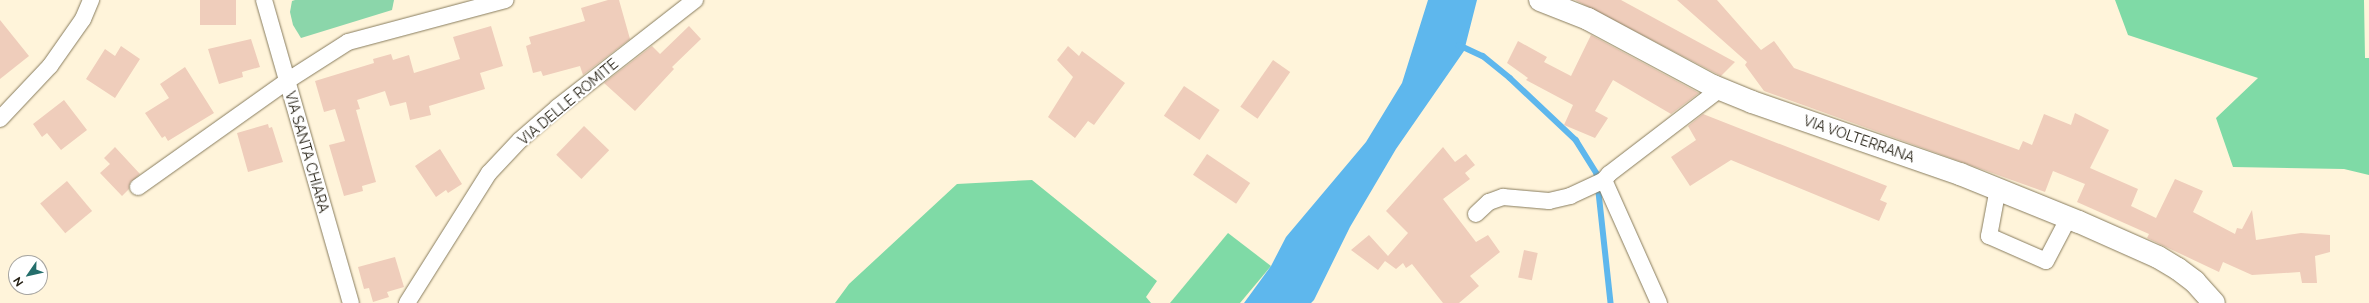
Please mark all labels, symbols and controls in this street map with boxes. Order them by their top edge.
street label: VIA DELLE ROMITE [515,55,621,149]
street label: VIA SANTA CHIARA [281,89,333,215]
street label: VIA VOLTERRANA [1801,112,1917,166]
north arrow [8,255,48,295]
text: N [11,274,26,289]

